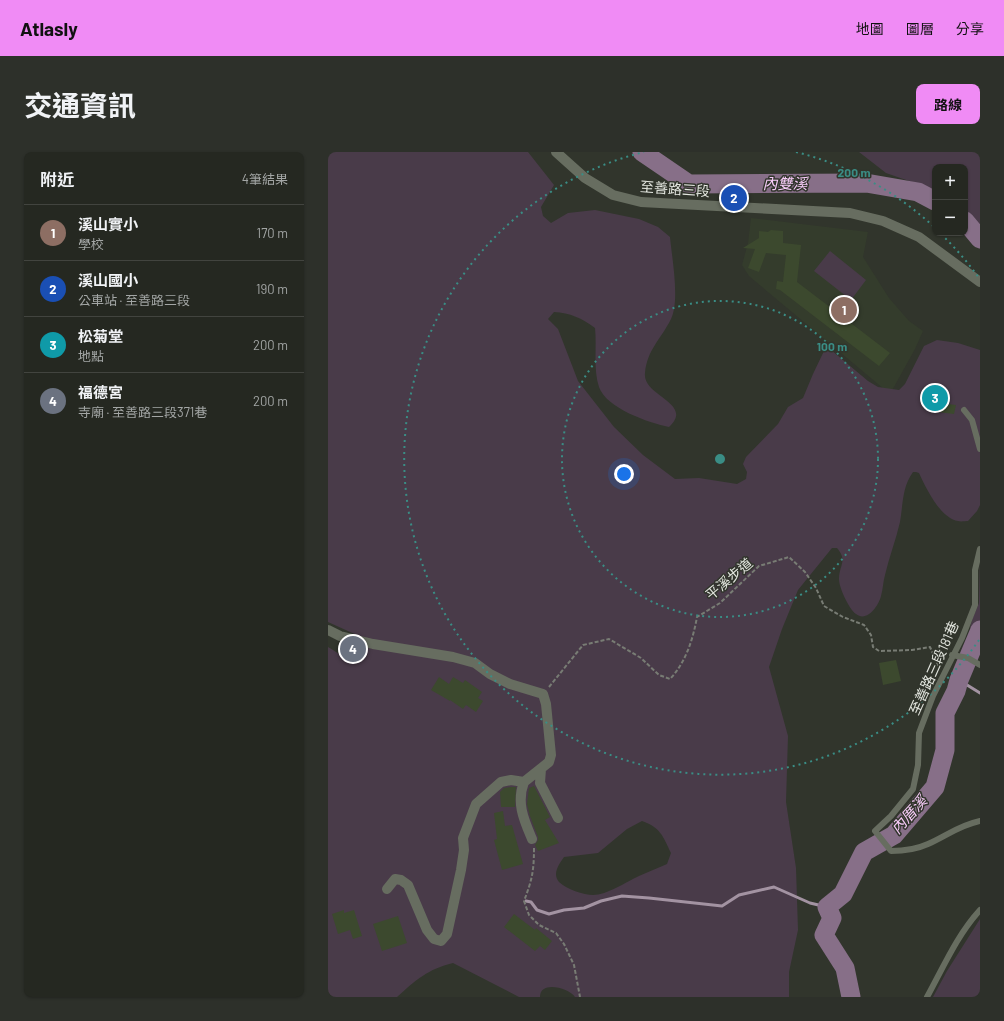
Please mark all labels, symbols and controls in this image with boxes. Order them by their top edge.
text: Atlasly [20,17,78,40]
text: 地圖 [856,20,884,37]
text: 圖層 [906,20,934,37]
text: 分享 [956,20,984,37]
button: 路線 [916,84,980,124]
text: 交通資訊 [24,88,136,122]
map controls [932,164,968,236]
button: + [932,164,968,200]
text: 200 m [838,165,870,179]
text: 附近 [40,169,74,189]
text: 4筆結果 [242,171,288,187]
water label: 內雙溪 [762,174,809,192]
street label: 至善路三段 [640,178,711,199]
pin: 2 [721,183,747,213]
button: − [932,200,968,236]
text: 溪山實小 [78,215,138,233]
text: 1 [51,225,55,241]
text: 170 m [257,225,288,241]
text: 學校 [78,236,104,252]
text: 溪山國小 [78,271,138,289]
text: 2 [49,281,57,297]
text: 190 m [256,281,288,297]
text: 公車站 · 至善路三段 [78,292,190,308]
pin: 1 [831,295,857,325]
text: 松菊堂 [78,327,123,345]
text: 3 [49,337,57,353]
text: 200 m [253,337,288,353]
text: 100 m [817,339,847,353]
text: 地點 [78,348,104,364]
text: 福德宮 [78,383,123,401]
pin: 3 [922,383,948,413]
text: 4 [49,393,57,409]
text: 200 m [253,393,288,409]
text: 寺廟 · 至善路三段371巷 [78,404,207,420]
centre of rings [713,452,727,466]
your location [614,464,634,484]
street label: 平溪步道 [702,554,756,603]
street label: 至善路三段181巷 [905,618,962,717]
pin: 4 [340,634,366,664]
water label: 內厝溪 [887,790,931,837]

